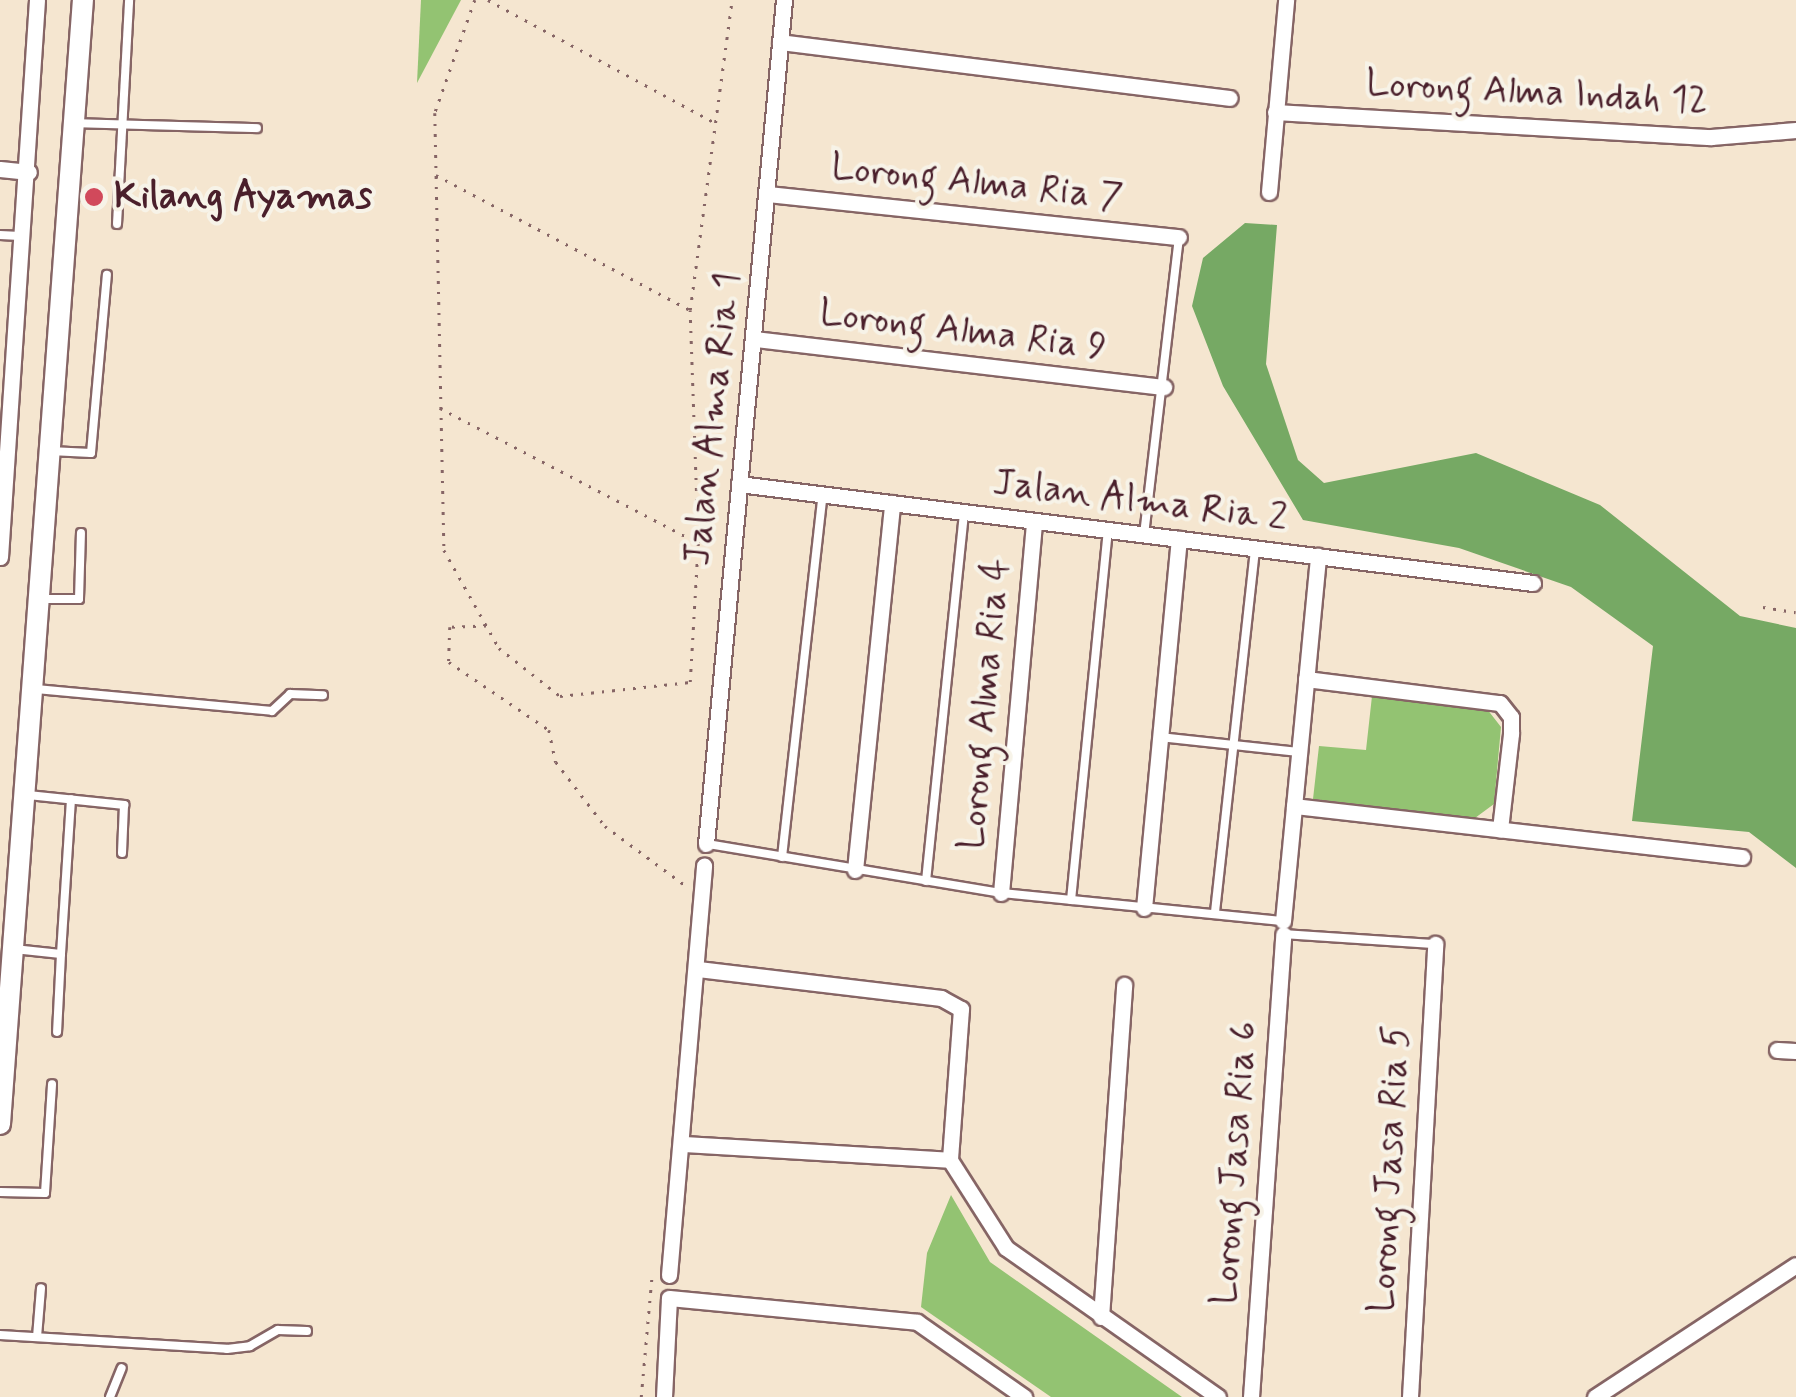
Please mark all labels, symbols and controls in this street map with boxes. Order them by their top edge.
street label: Lorong Alma Indah 12 [1357,61,1717,125]
street label: Lorong Alma Ria 7 [826,145,1128,221]
place label: Kilang Ayamas [114,174,368,220]
marker: Kilang Ayamas [83,186,105,208]
street label: Jalan Alma Ria 1 [675,275,751,563]
street label: Lorong Alma Ria 9 [814,290,1112,372]
street label: Jalan Alma Ria 2 [995,461,1285,541]
street label: Lorong Alma Ria 4 [949,553,1021,855]
street label: Lorong Jasa Ria 6 [1202,1020,1268,1306]
street label: Lorong Jasa Ria 5 [1360,1025,1420,1313]

